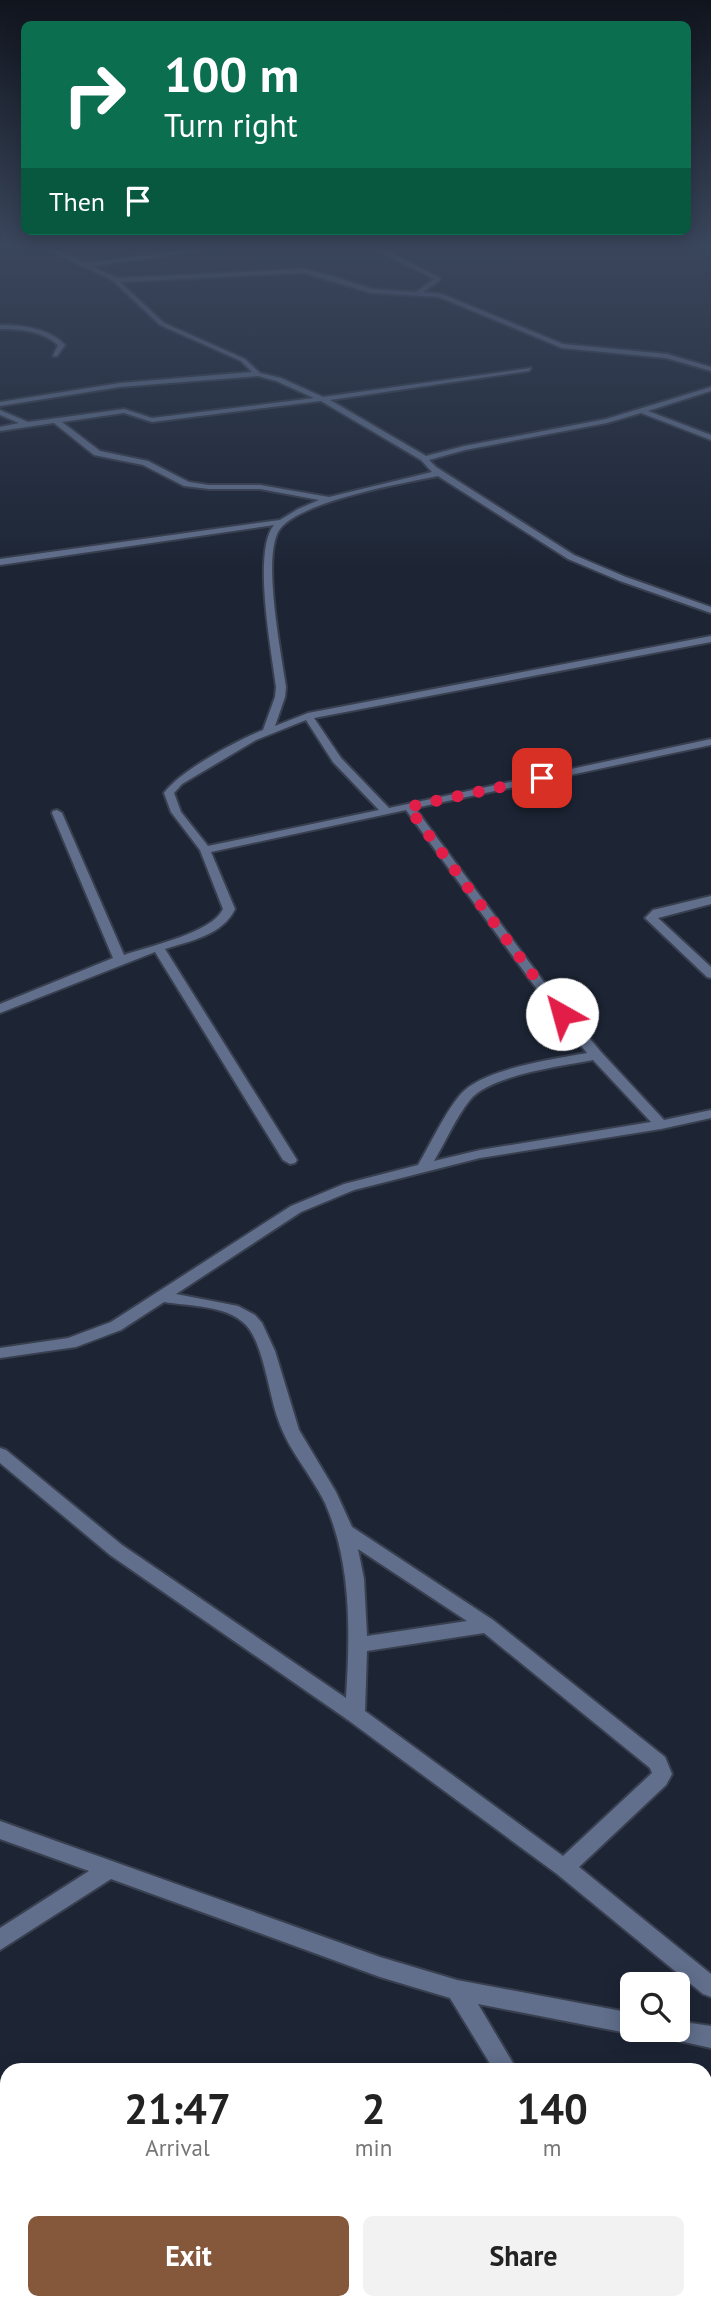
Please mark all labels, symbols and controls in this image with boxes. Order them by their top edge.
text: 100 m [164,42,299,106]
icon: right [49,49,140,140]
text: Turn right [164,104,298,146]
icon: arrive [119,182,157,220]
text: Then [49,185,105,218]
pin [512,748,572,808]
icon: arrive [523,759,561,797]
position arrow [525,977,599,1051]
map controls [620,1972,690,2042]
button: search [620,1972,690,2042]
text: 21:47 [124,2081,231,2136]
text: 2 [362,2081,385,2136]
text: 140 [516,2081,588,2136]
text: Arrival [145,2133,210,2162]
text: min [355,2133,392,2162]
text: m [543,2133,561,2162]
button: Exit [28,2216,349,2296]
button: Share [363,2216,684,2296]

